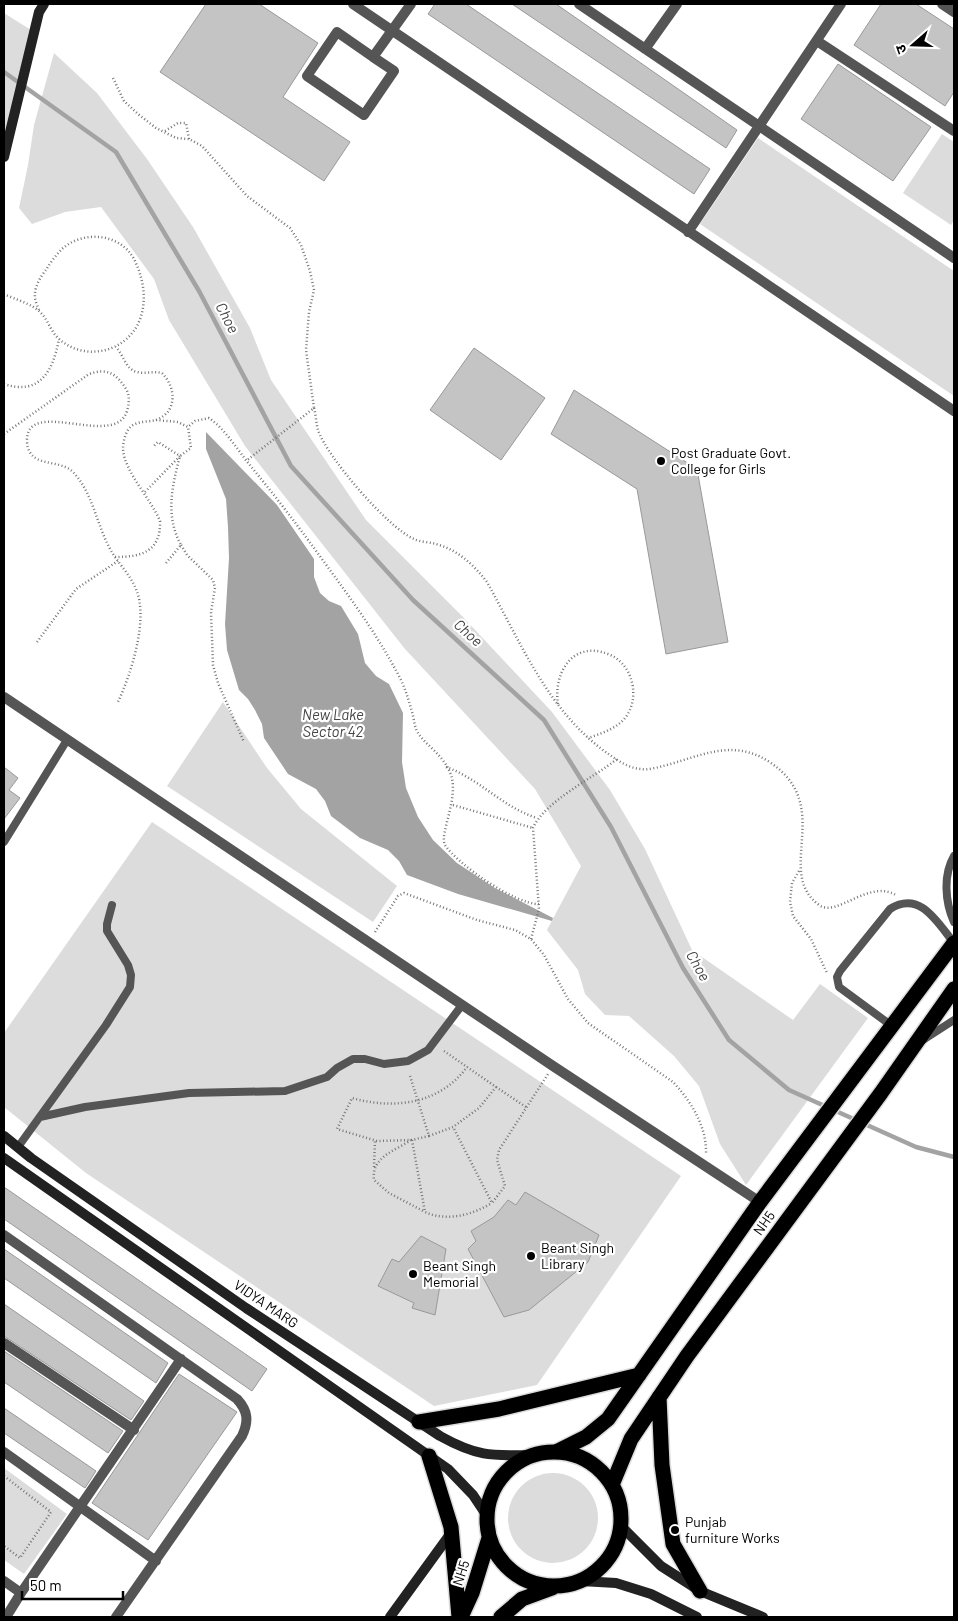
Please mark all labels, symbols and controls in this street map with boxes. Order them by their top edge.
north arrow [888,20,938,70]
text: उ [891,42,910,56]
water label: Choe [212,299,244,336]
place label: Post Graduate Govt. College for Girls [671,444,791,477]
marker: Post Graduate Govt. College for Girls [655,455,667,467]
water label: Choe [451,615,487,650]
water label: New Lake Sector 42 [302,705,364,740]
water label: Choe [683,947,715,984]
street label: NH5 [749,1207,778,1238]
place label: Beant Singh Library [541,1239,614,1272]
marker: Beant Singh Library [525,1250,537,1262]
place label: Beant Singh Memorial [423,1257,496,1290]
marker: Beant Singh Memorial [407,1268,419,1280]
street label: VIDYA MARG [231,1276,302,1331]
place label: Punjab furniture Works [685,1513,780,1546]
marker: Punjab furniture Works [669,1524,681,1536]
street label: NH5 [448,1558,473,1588]
scale bar [22,1568,124,1600]
text: 50 m [30,1576,62,1594]

